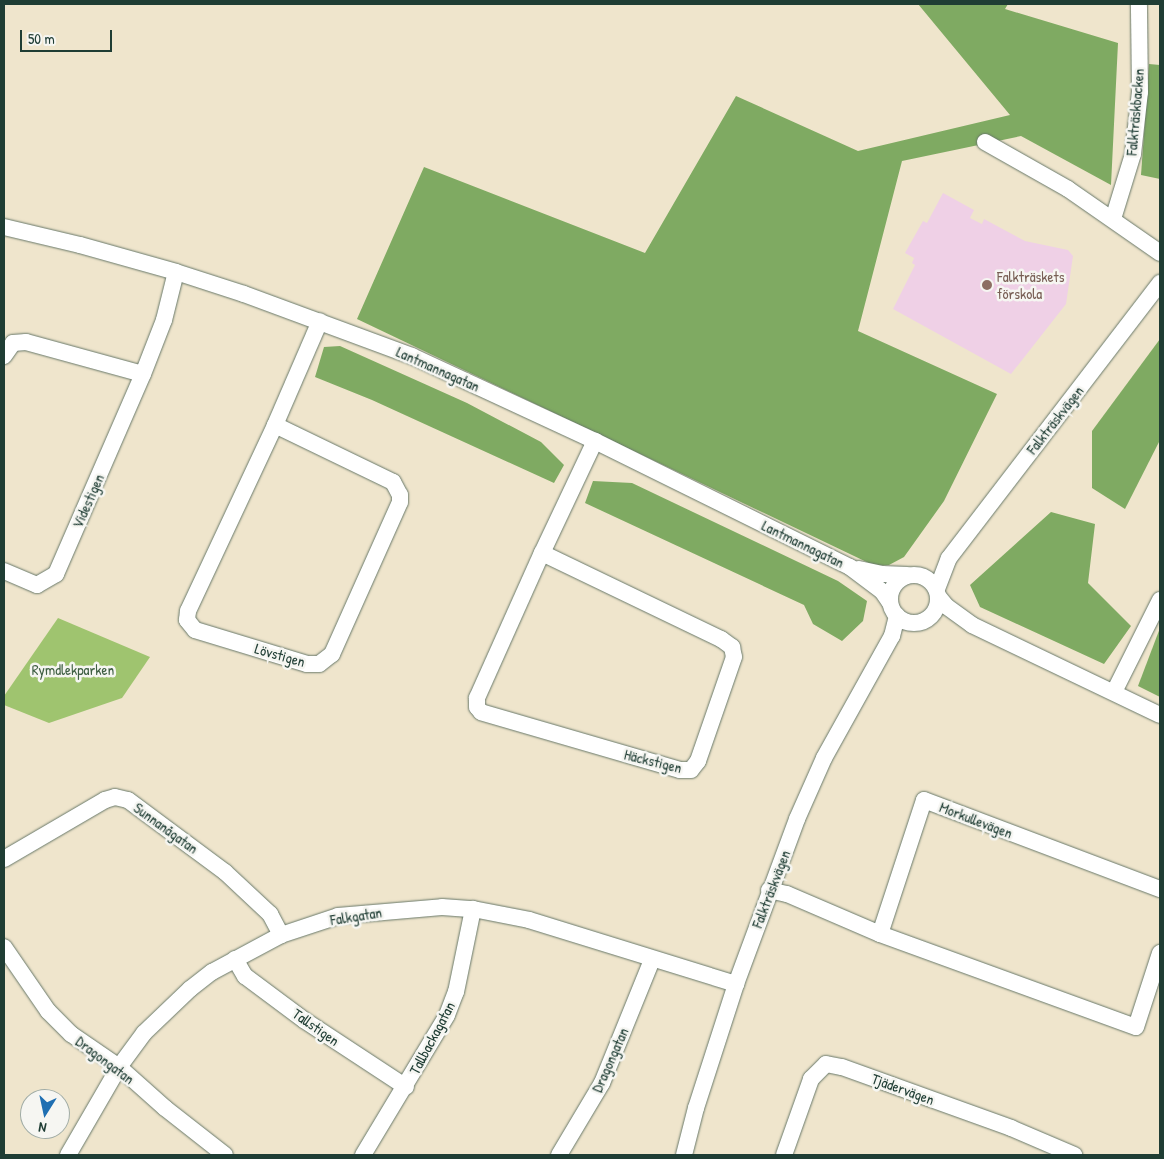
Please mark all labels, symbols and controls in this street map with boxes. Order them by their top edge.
scale bar [22,20,115,52]
text: 50 m [28,28,55,49]
street label: Falkträskbacken [1122,68,1148,156]
place label: Falkträskets förskola [997,267,1064,302]
marker: Falkträskets förskola [981,279,993,291]
street label: Lantmannagatan [394,343,482,395]
street label: Falkträskvägen [1023,382,1087,458]
street label: Videstigen [68,471,108,531]
street label: Lantmannagatan [759,516,847,572]
street label: Lövstigen [253,639,307,671]
park label: Rymdlekparken [32,661,114,679]
street label: Häckstigen [622,745,684,777]
street label: Morkullevägen [937,798,1015,842]
street label: Sunnanågatan [130,799,202,857]
street label: Falkträskvägen [748,848,794,930]
street label: Falkgatan [329,903,383,929]
street label: Tallbackagatan [405,999,459,1077]
street label: Tallstigen [289,1004,343,1050]
street label: Dragongatan [588,1025,632,1095]
street label: Dragongatan [72,1032,138,1088]
street label: Tjädervägen [869,1069,937,1109]
north arrow [20,1089,70,1139]
text: N [37,1118,48,1138]

